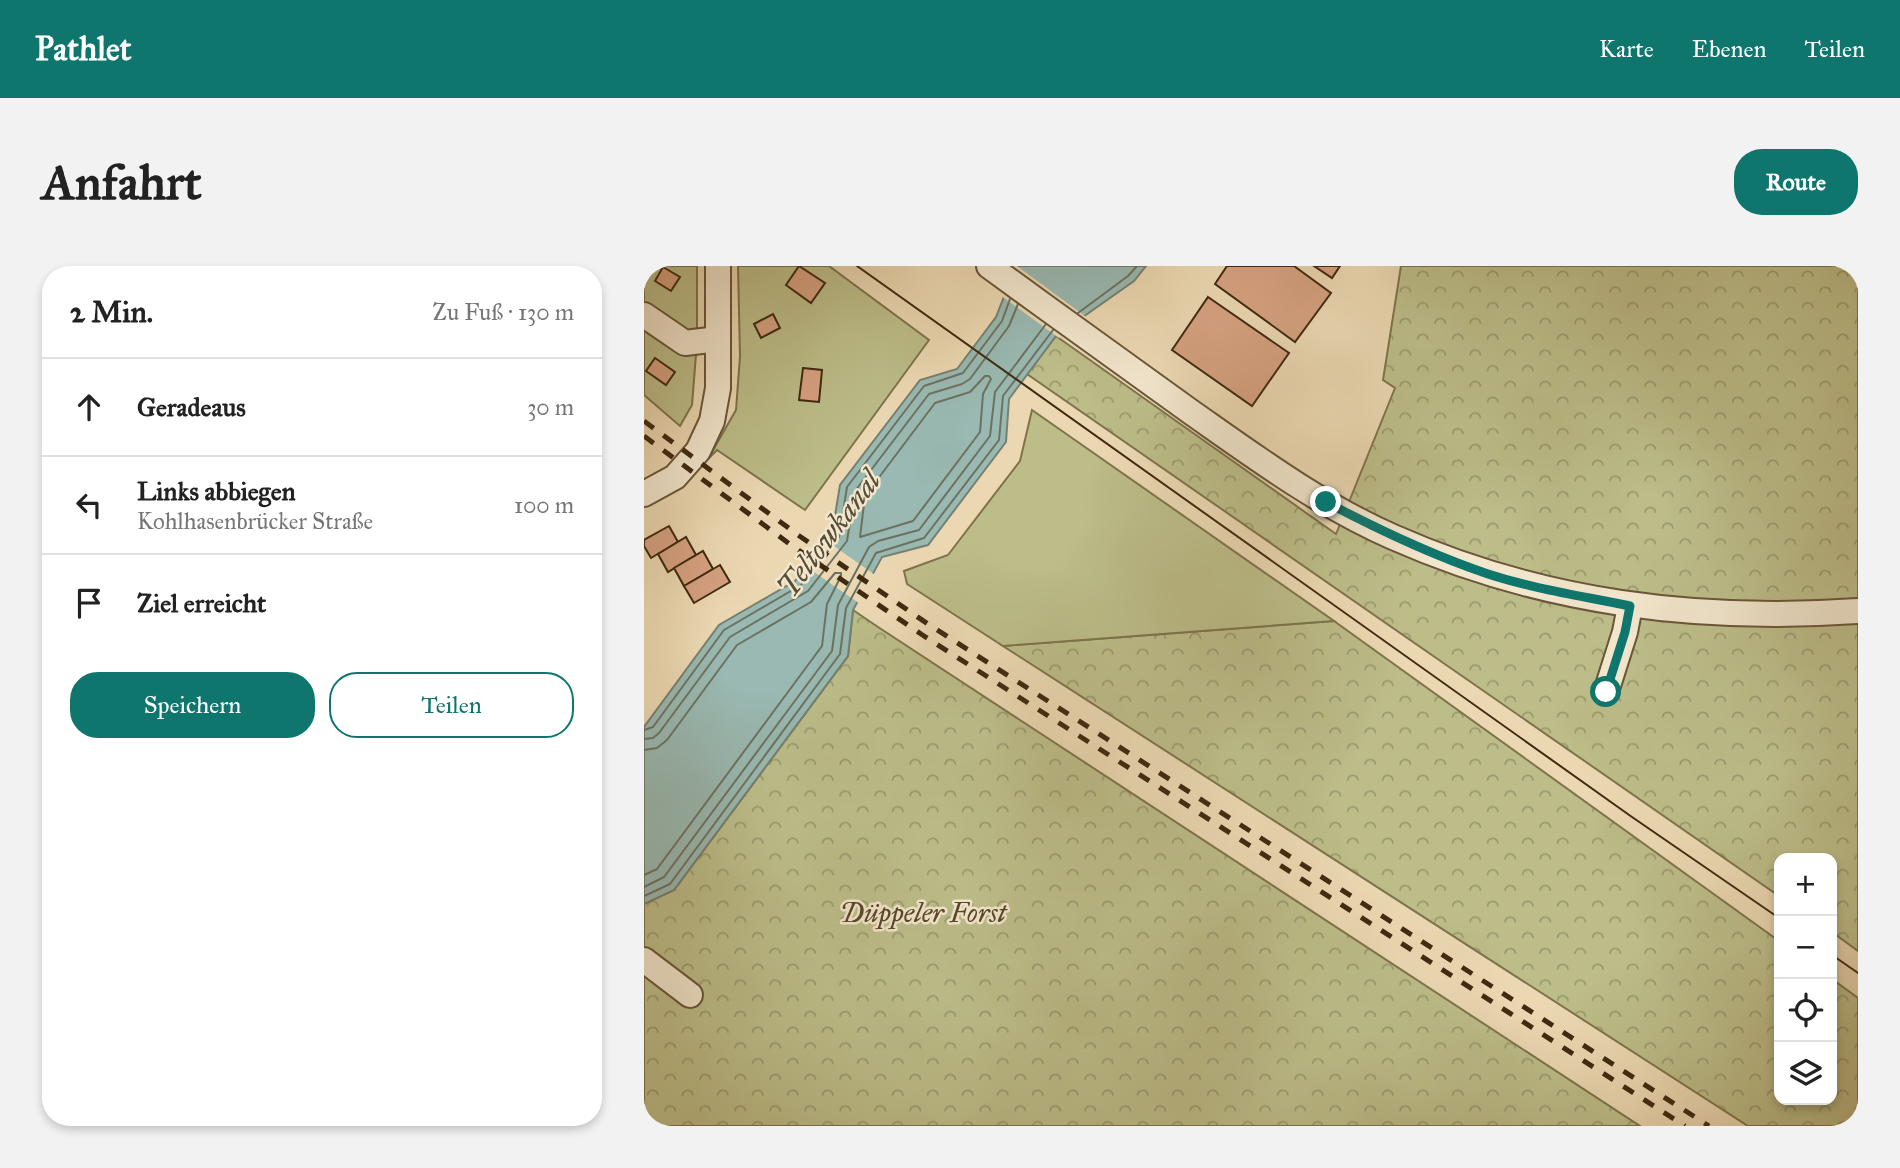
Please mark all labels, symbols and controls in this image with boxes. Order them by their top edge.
text: Pathlet [35,29,132,69]
text: Karte [1599,34,1654,64]
text: Ebenen [1692,34,1767,64]
text: Teilen [1805,34,1865,64]
button: Route [1734,149,1858,215]
text: Anfahrt [42,153,202,212]
text: 2 Min. [70,294,153,330]
text: Zu Fuß · 130 m [433,298,574,326]
icon: ahead [70,388,108,426]
text: Geradeaus [137,391,246,423]
text: 30 m [527,393,574,421]
water label: Teltowkanal [770,461,890,604]
text: Links abbiegen [137,475,296,507]
icon: left [70,486,108,524]
route end [1310,486,1341,517]
text: 100 m [514,491,574,519]
text: Kohlhasenbrücker Straße [137,507,373,535]
icon: arrive [70,584,108,622]
text: Ziel erreicht [137,587,266,619]
button: Speichern [70,672,315,738]
button: Teilen [329,672,574,738]
route start [1590,676,1621,707]
map controls [1774,853,1837,1105]
button: + [1774,853,1837,916]
park label: Düppeler Forst [840,895,1008,930]
button: − [1774,916,1837,979]
button: locate [1774,979,1837,1042]
button: layers [1774,1042,1837,1105]

